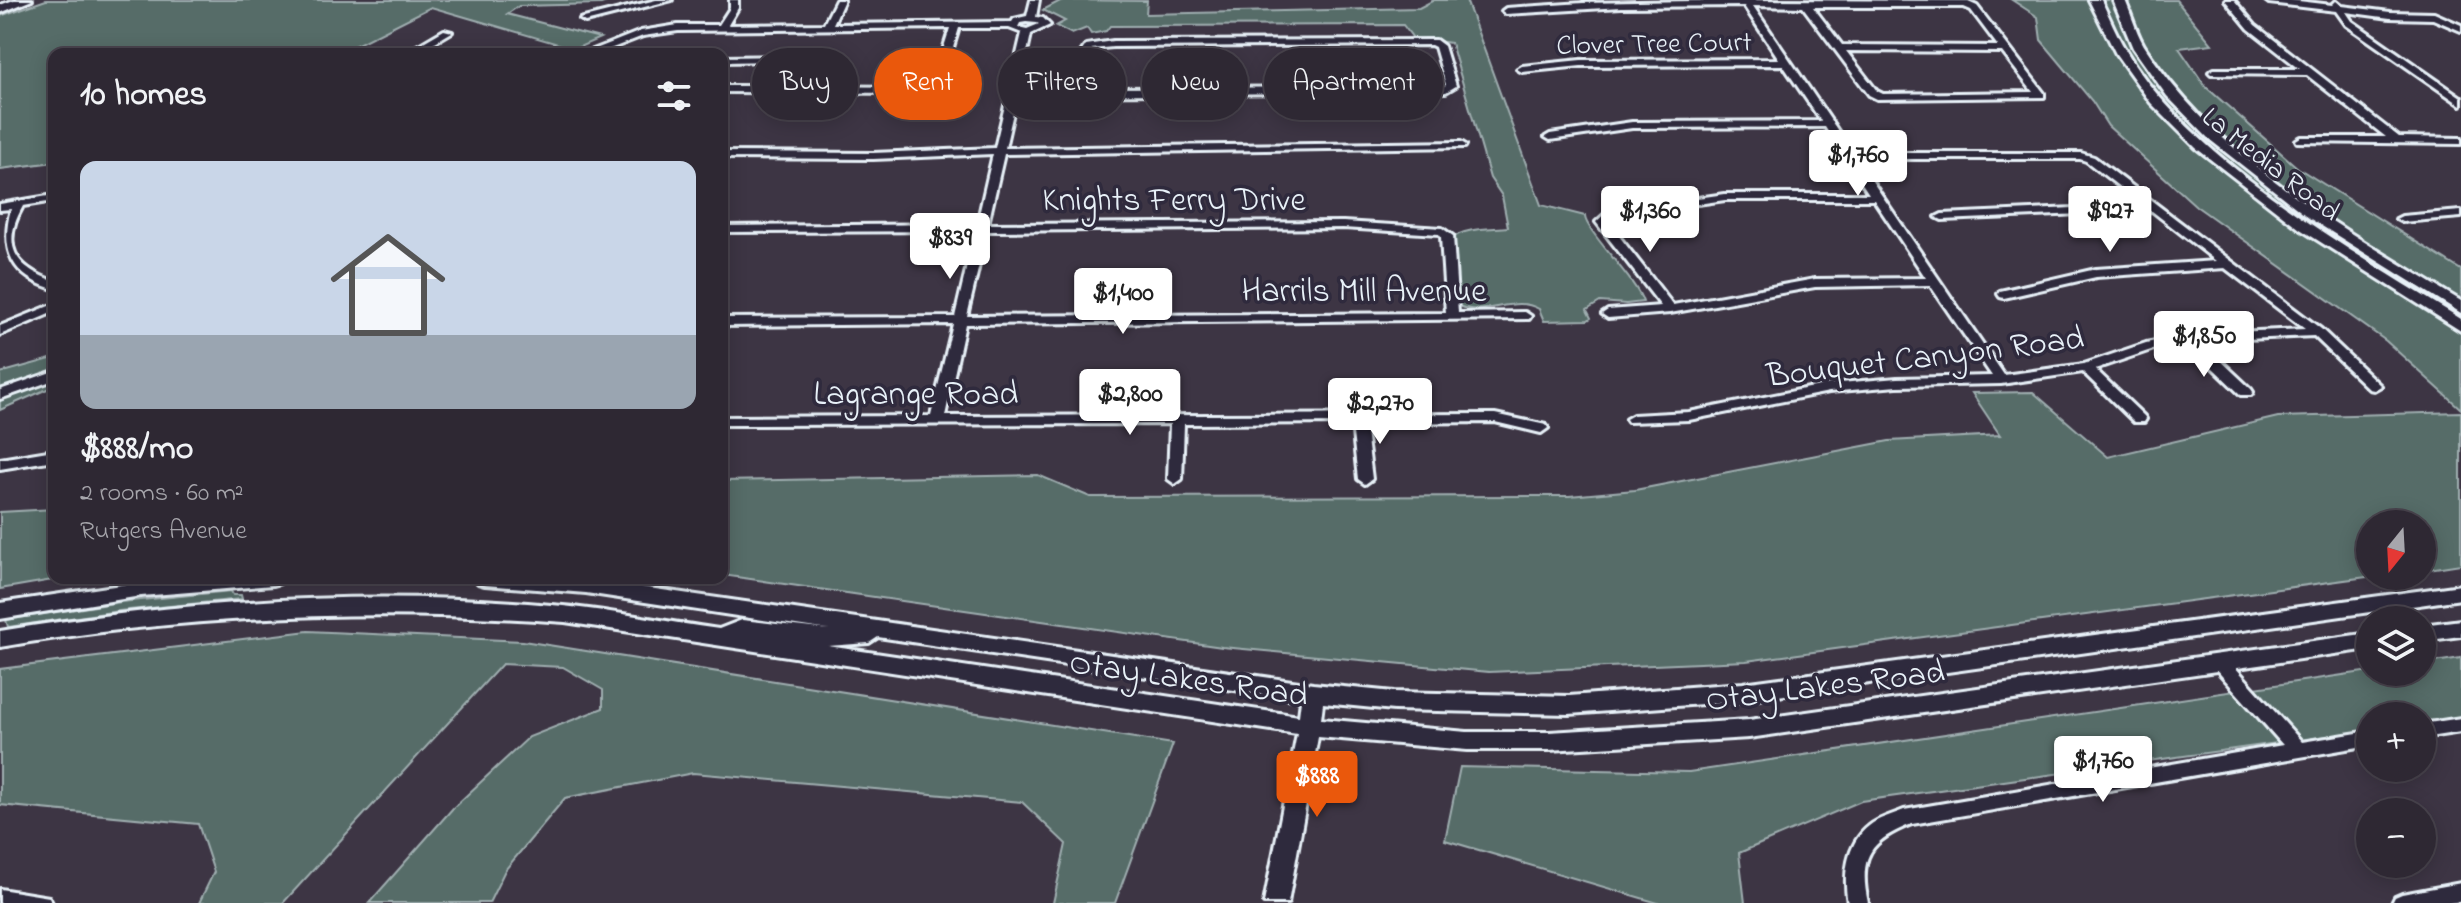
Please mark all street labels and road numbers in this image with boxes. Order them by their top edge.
street label: Clover Tree Court [1556,23,1752,68]
street label: La Media Road [2192,99,2348,233]
street label: Knights Ferry Drive [1042,177,1306,227]
street label: Harrils Mill Avenue [1241,268,1487,318]
street label: Bouquet Canyon Road [1763,315,2087,403]
street label: Lagrange Road [814,371,1018,421]
street label: Otay Lakes Road [1066,639,1311,722]
street label: Otay Lakes Road [1703,649,1948,727]

